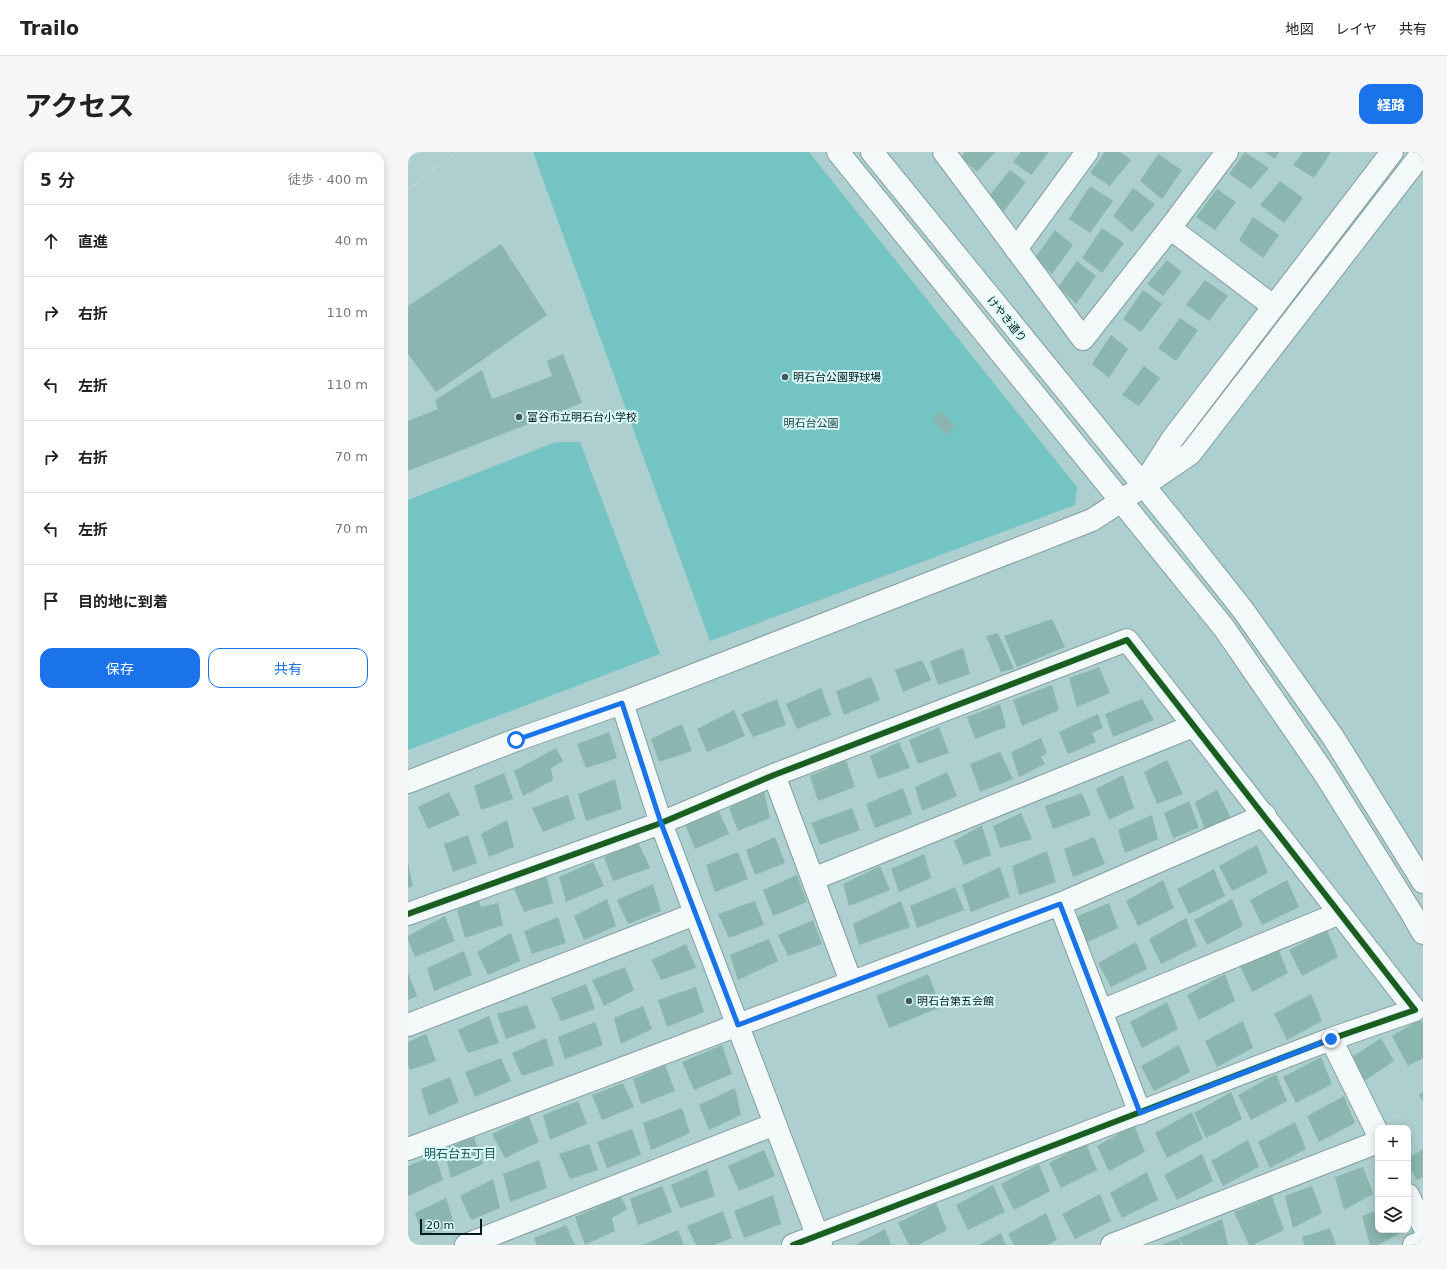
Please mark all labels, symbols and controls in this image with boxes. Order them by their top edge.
text: Trailo [20,17,79,39]
text: 地図 [1285,21,1313,37]
text: レイヤ [1335,21,1377,37]
text: 共有 [1399,21,1427,37]
button: 経路 [1359,84,1423,124]
text: アクセス [24,90,135,123]
text: 5 分 [40,170,75,190]
text: 徒歩 · 400 m [288,172,368,187]
icon: ahead [40,230,62,252]
text: 直進 [78,233,108,251]
text: 40 m [335,233,368,248]
street label: けやき通り [984,294,1029,345]
icon: right [40,302,62,324]
text: 右折 [78,305,108,323]
text: 110 m [326,305,368,320]
place label: 明石台公園野球場 [793,371,881,384]
marker: 明石台公園野球場 [780,372,790,382]
icon: left [40,374,62,396]
text: 左折 [78,377,108,395]
text: 110 m [326,377,368,392]
place label: 富谷市立明石台小学校 [527,411,637,424]
marker: 富谷市立明石台小学校 [514,412,524,422]
park label: 明石台公園 [784,417,839,430]
icon: right [40,446,62,468]
text: 右折 [78,449,108,467]
text: 70 m [335,449,368,464]
icon: left [40,518,62,540]
text: 左折 [78,521,108,539]
text: 70 m [335,521,368,536]
icon: arrive [40,590,62,612]
text: 目的地に到着 [78,593,168,611]
button: 保存 [40,648,200,688]
button: 共有 [208,648,368,688]
route start [507,731,525,749]
place label: 明石台第五会館 [917,995,994,1008]
marker: 明石台第五会館 [904,996,914,1006]
route end [1322,1030,1340,1048]
map controls [1375,1125,1411,1233]
button: + [1375,1125,1411,1161]
district label: 明石台五丁目 [424,1147,496,1161]
button: − [1375,1161,1411,1197]
button: layers [1375,1197,1411,1233]
scale bar [420,1217,482,1236]
text: 20 m [426,1219,454,1232]

